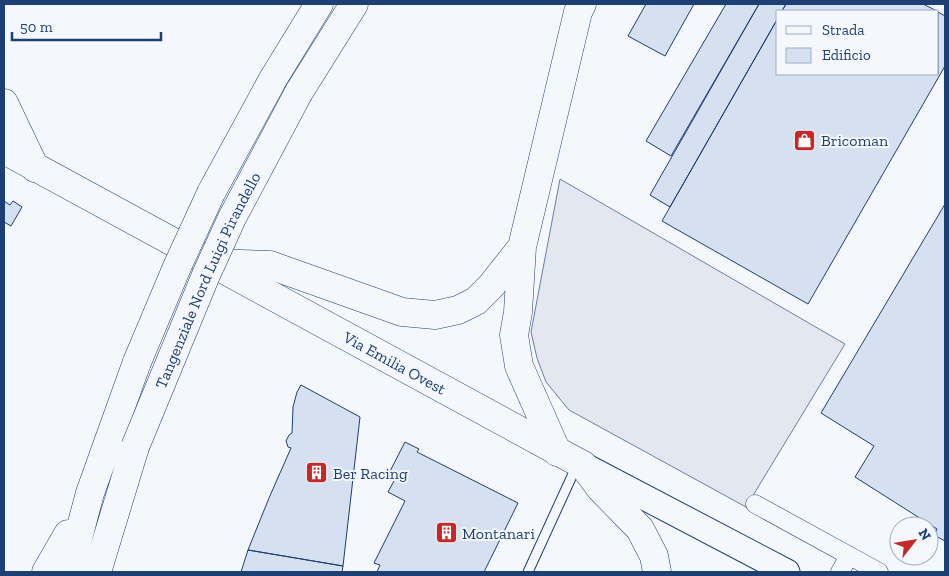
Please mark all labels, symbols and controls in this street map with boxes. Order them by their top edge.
scale bar [12,10,161,42]
legend [776,10,939,75]
text: 50 m [20,18,53,36]
text: Strada [822,21,865,39]
text: Edificio [822,46,871,64]
shop icon: Bricoman [793,128,817,152]
place label: Bricoman [821,131,889,150]
street label: Tangenziale Nord Luigi Pirandello [151,169,265,391]
street label: Via Emilia Ovest [339,327,449,399]
building icon: Ber Racing [305,461,329,485]
place label: Ber Racing [333,464,408,483]
north arrow [889,516,939,566]
building icon: Montanari [434,521,458,545]
place label: Montanari [462,524,535,543]
text: N [915,526,935,544]

